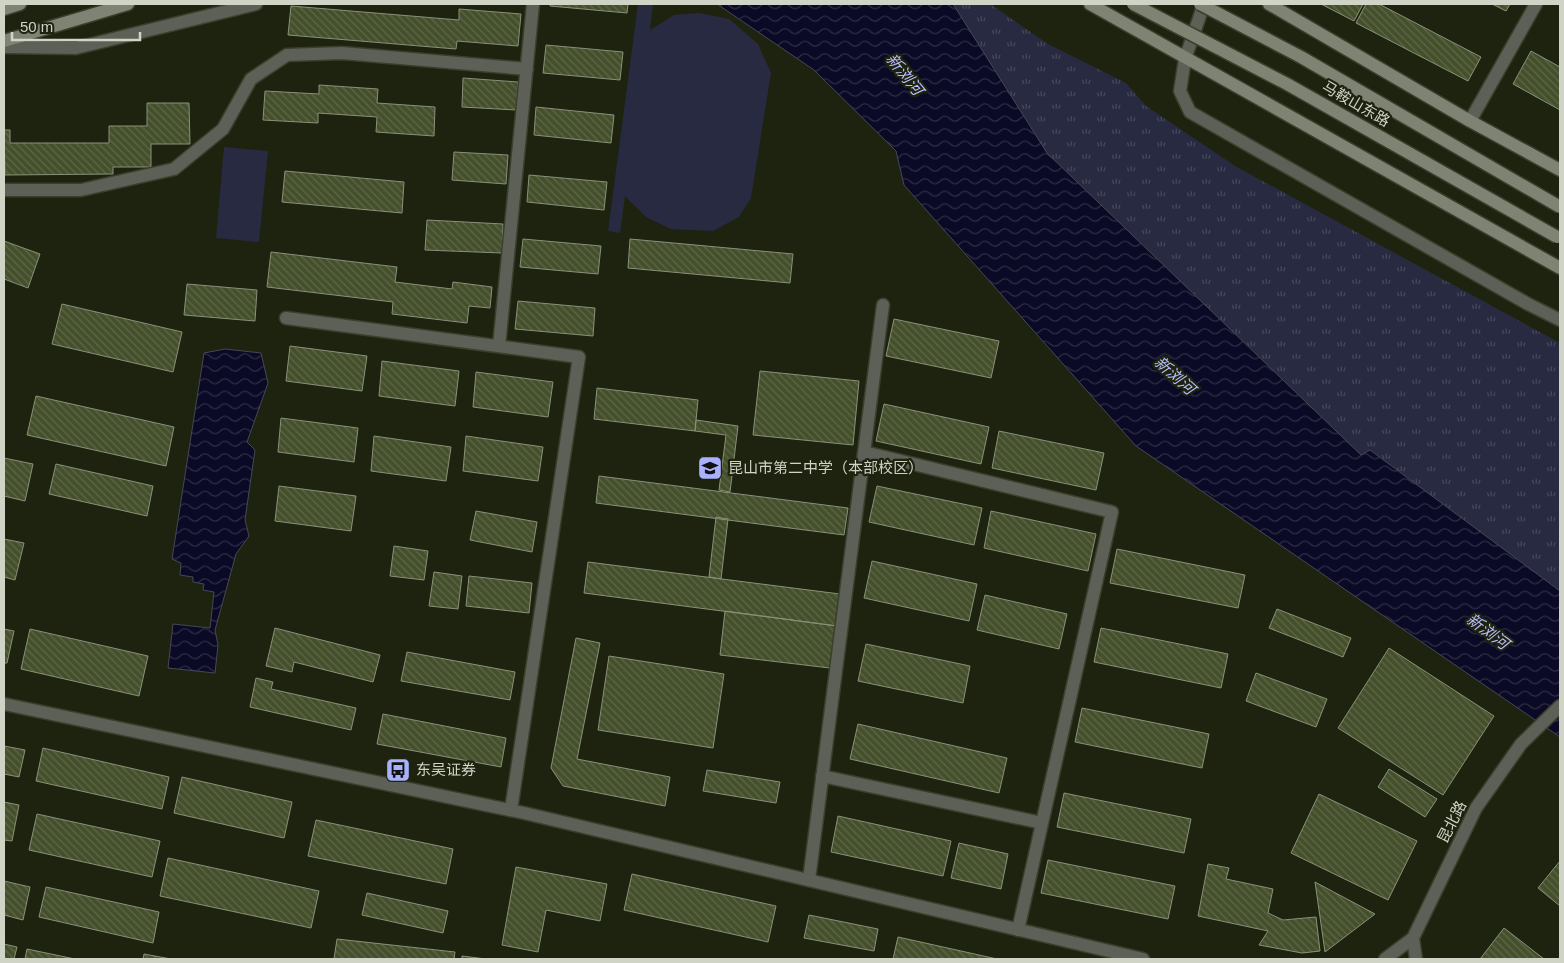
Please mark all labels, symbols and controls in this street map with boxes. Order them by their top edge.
scale bar [12,10,140,42]
text: 50 m [20,18,53,35]
water label: 新浏河 [883,50,928,101]
street label: 马鞍山东路 [1320,77,1393,130]
water label: 新浏河 [1151,353,1200,400]
school or university icon: 昆山市第二中学（本部校区） [697,455,723,481]
place label: 昆山市第二中学（本部校区） [728,459,923,476]
water label: 新浏河 [1463,610,1514,654]
bus stop icon: 东吴证券 [385,757,411,783]
place label: 东吴证券 [416,761,476,778]
street label: 昆北路 [1434,798,1469,846]

